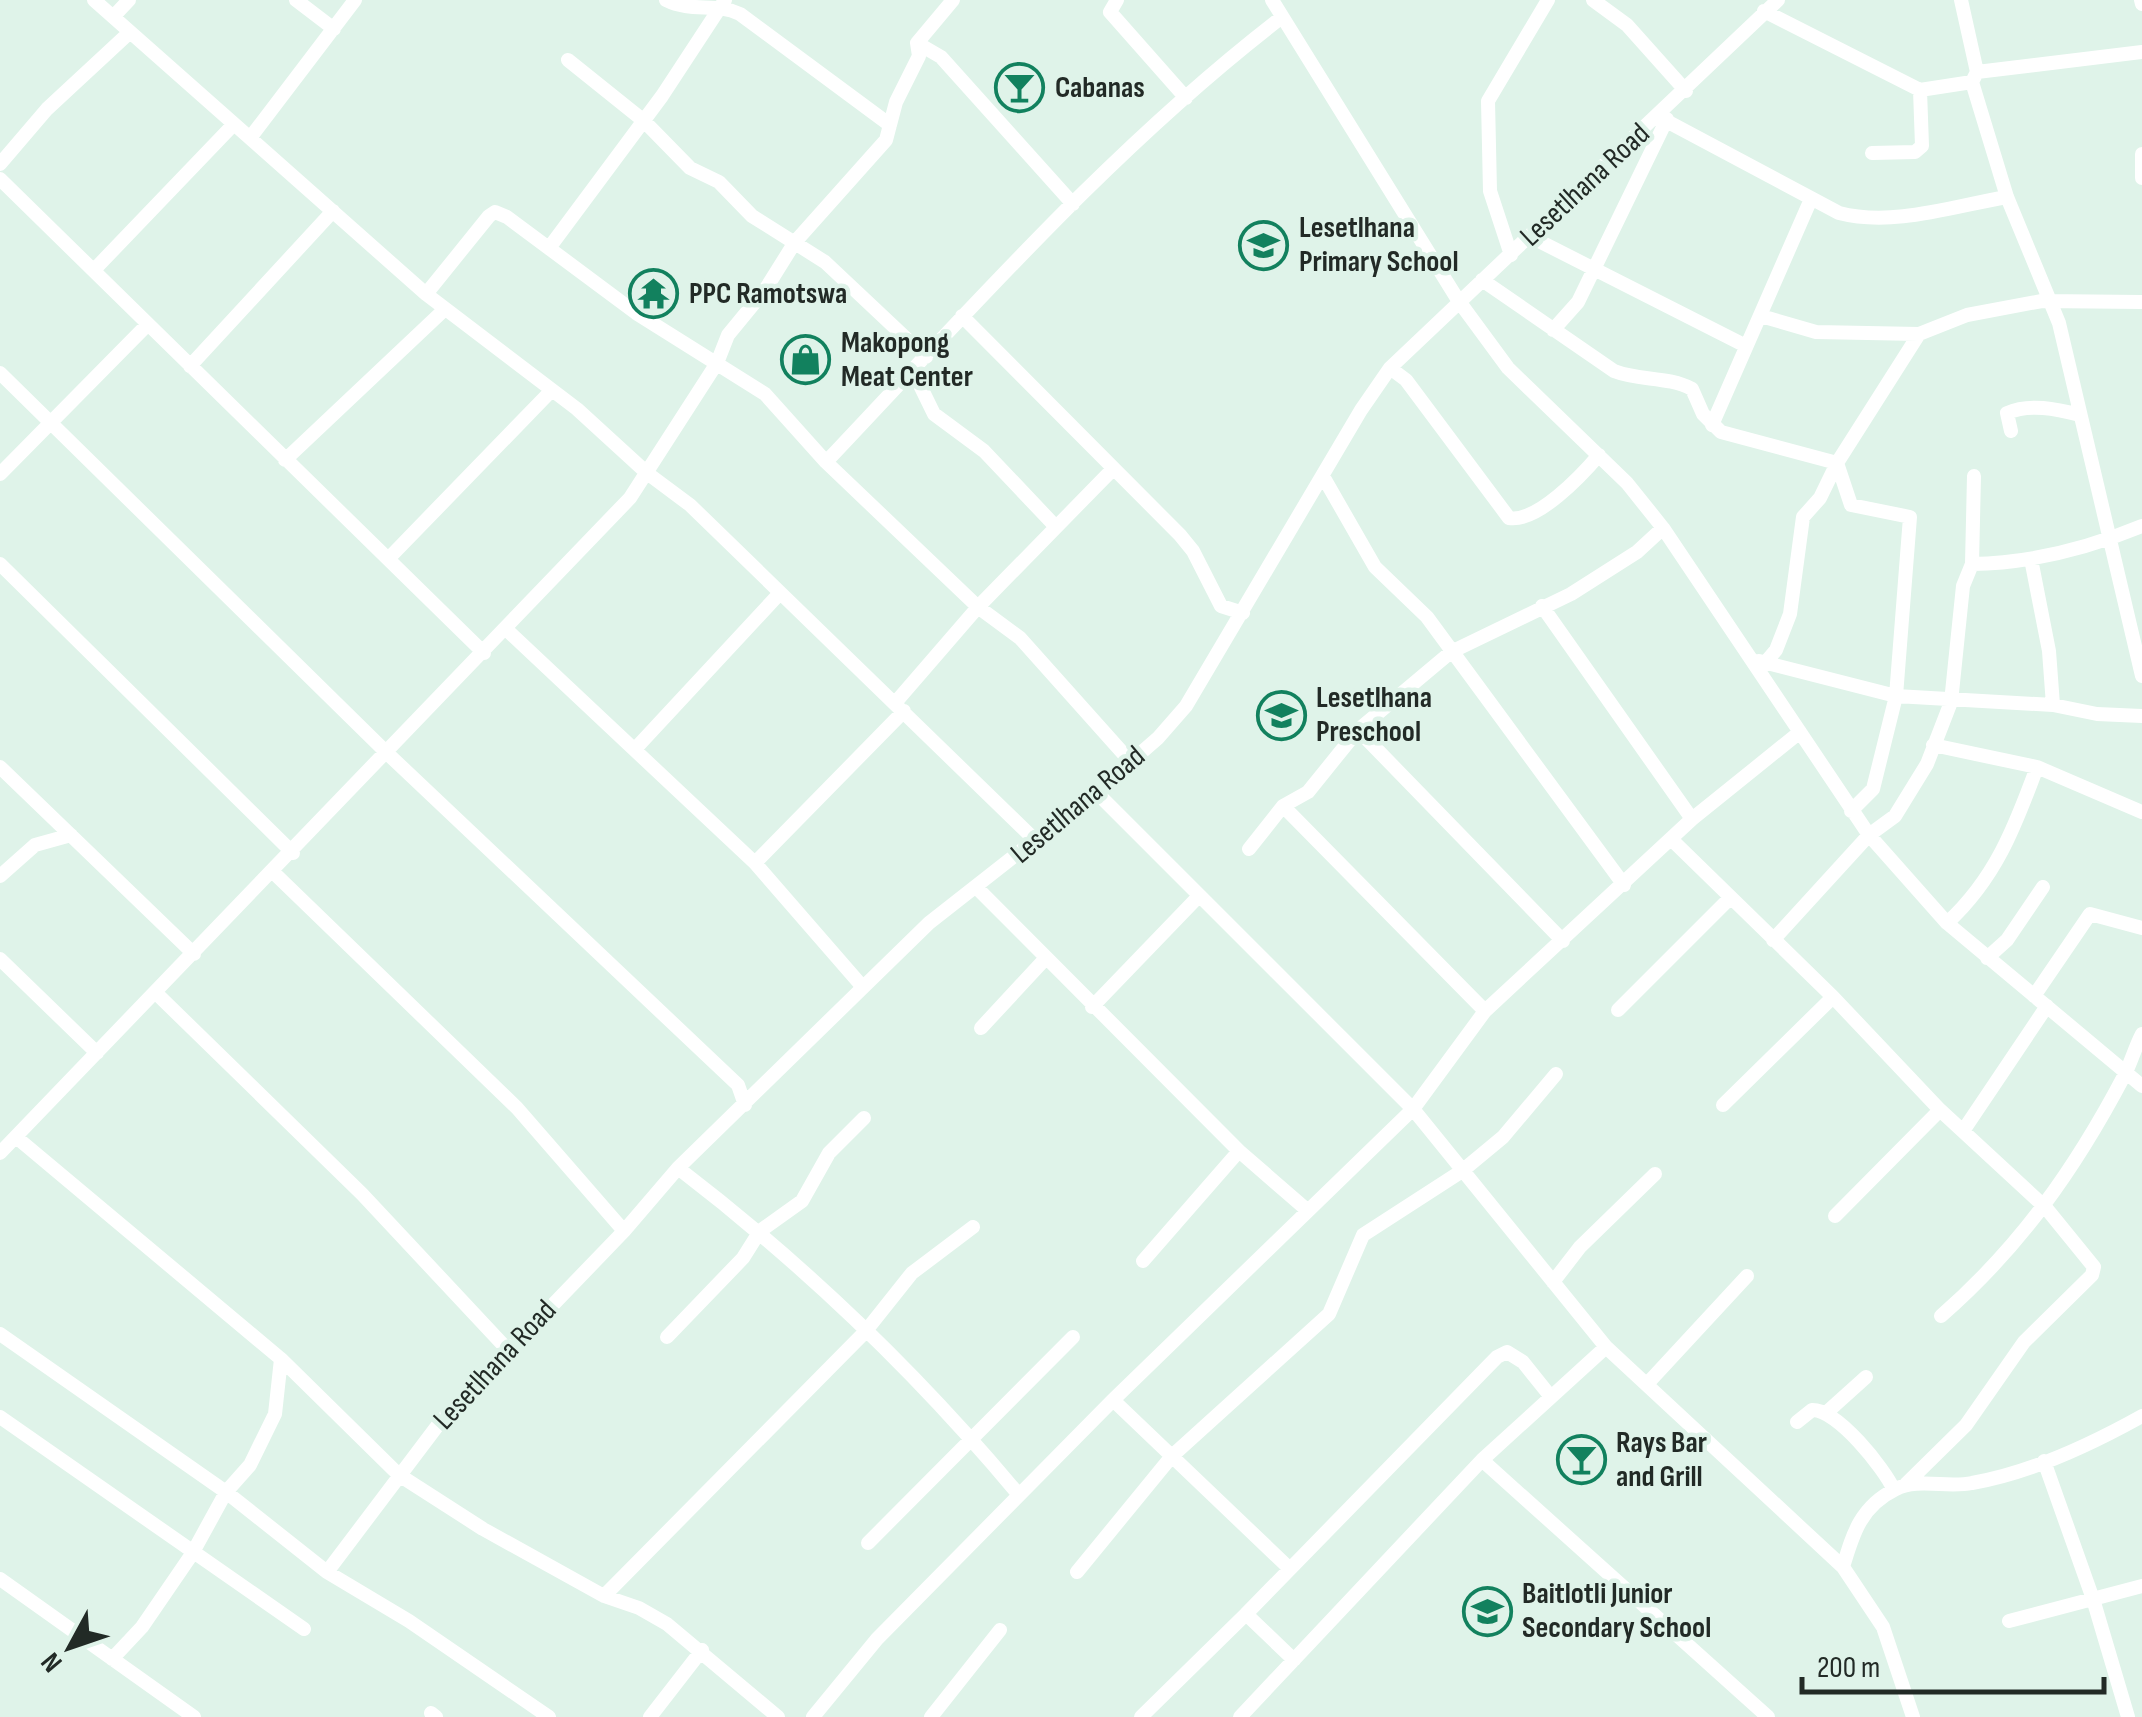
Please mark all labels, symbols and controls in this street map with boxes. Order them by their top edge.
bar icon: Cabanas [994,62,1046,114]
place label: Cabanas [1055,70,1145,106]
street label: Lesetlhana Road [1513,116,1657,254]
place label: Lesetlhana Primary School [1299,210,1459,280]
school or university icon: Lesetlhana Primary School [1238,219,1290,271]
temple icon: PPC Ramotswa [628,268,680,320]
place label: PPC Ramotswa [689,276,847,312]
place label: Makopong Meat Center [841,325,973,395]
shop icon: Makopong Meat Center [780,334,832,386]
place label: Lesetlhana Preschool [1316,680,1432,750]
school or university icon: Lesetlhana Preschool [1255,689,1307,741]
street label: Lesetlhana Road [1004,739,1152,871]
street label: Lesetlhana Road [426,1293,564,1437]
place label: Rays Bar and Grill [1616,1425,1707,1495]
bar icon: Rays Bar and Grill [1555,1434,1607,1486]
place label: Baitlotli Junior Secondary School [1522,1576,1711,1646]
school or university icon: Baitlotli Junior Secondary School [1461,1585,1513,1637]
north arrow [20,1597,120,1697]
scale bar [1802,1632,2104,1694]
text: N [35,1646,69,1678]
text: 200 m [1817,1650,1880,1686]

